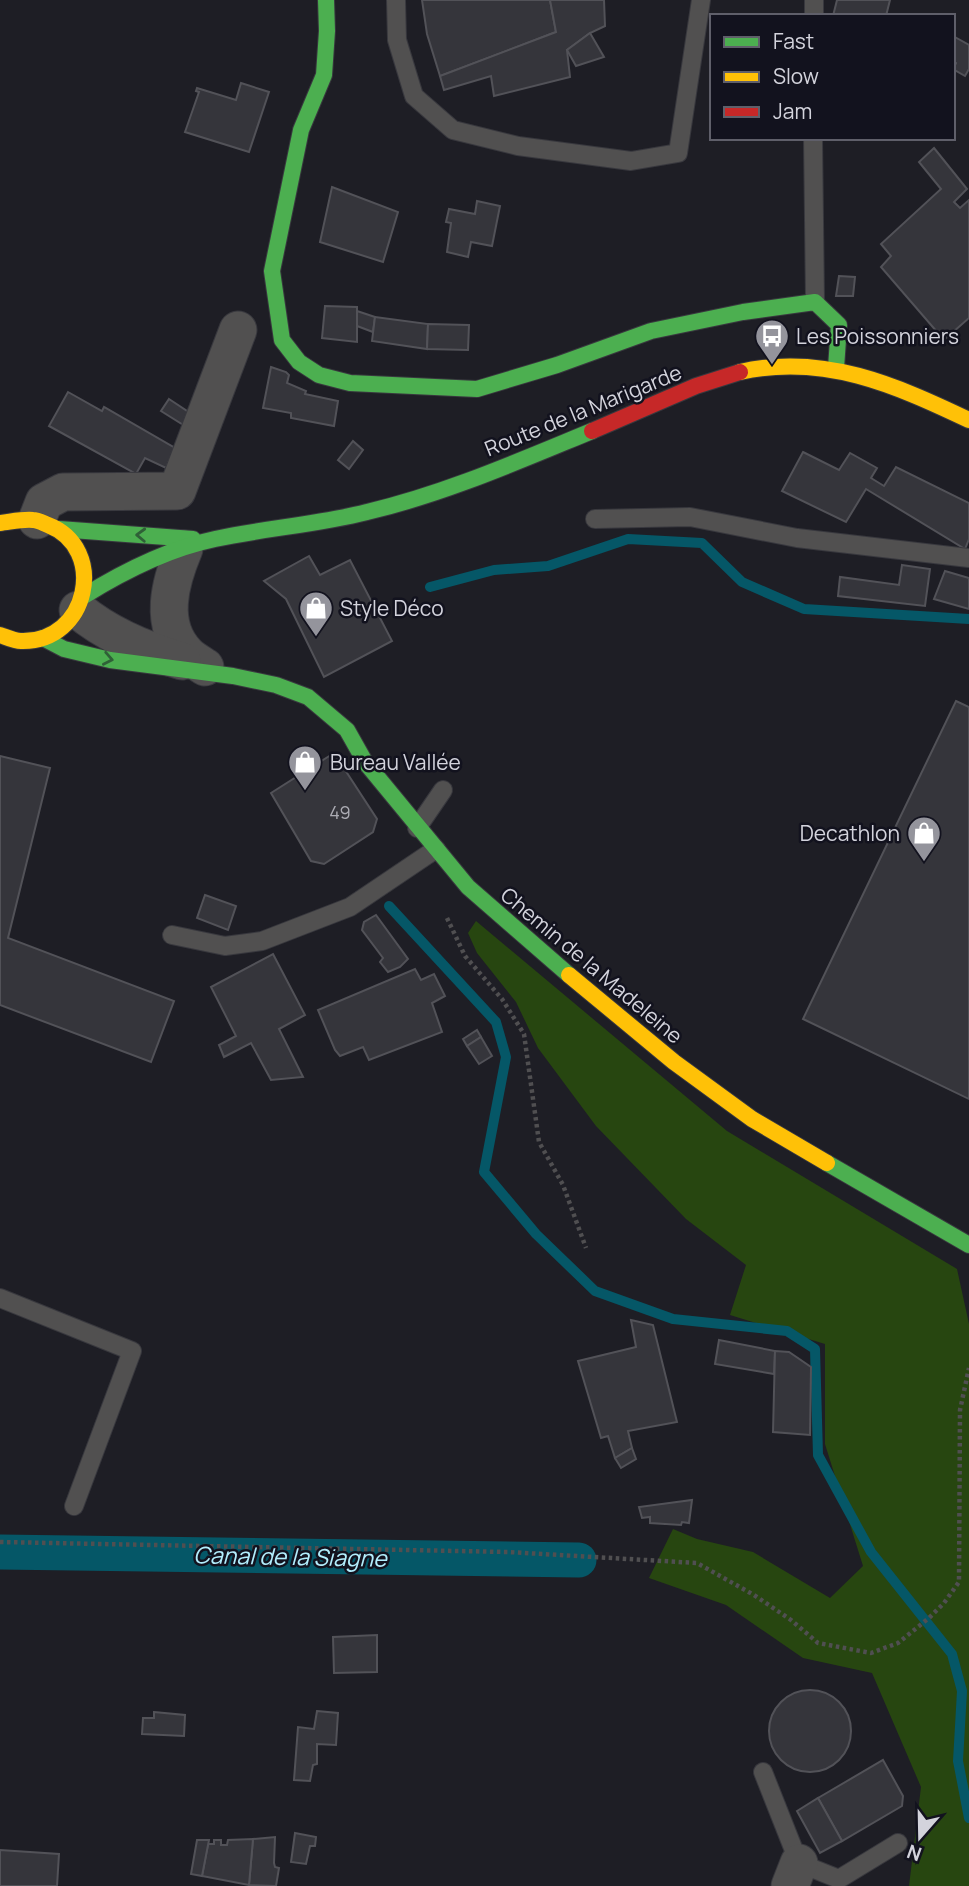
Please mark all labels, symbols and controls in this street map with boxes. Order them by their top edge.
legend [710,14,955,140]
text: Fast [773,27,814,55]
text: Slow [773,62,819,90]
text: Jam [773,97,812,125]
bus stop icon: Les Poissonniers [753,317,791,366]
place label: Les Poissonniers [796,322,959,350]
street label: Route de la Marigarde [480,358,686,462]
one-way arrow [135,527,146,542]
shop icon: Style Déco [297,589,335,638]
place label: Style Déco [340,594,444,622]
one-way arrow [102,651,114,666]
shop icon: Bureau Vallée [286,743,324,792]
place label: Bureau Vallée [330,748,461,776]
house number: 49 [329,800,351,824]
shop icon: Decathlon [905,814,943,863]
place label: Decathlon [800,819,900,847]
street label: Chemin de la Madeleine [495,881,689,1049]
water label: Canal de la Siagne [193,1538,388,1574]
north arrow [885,1802,955,1872]
text: N [903,1838,925,1868]

